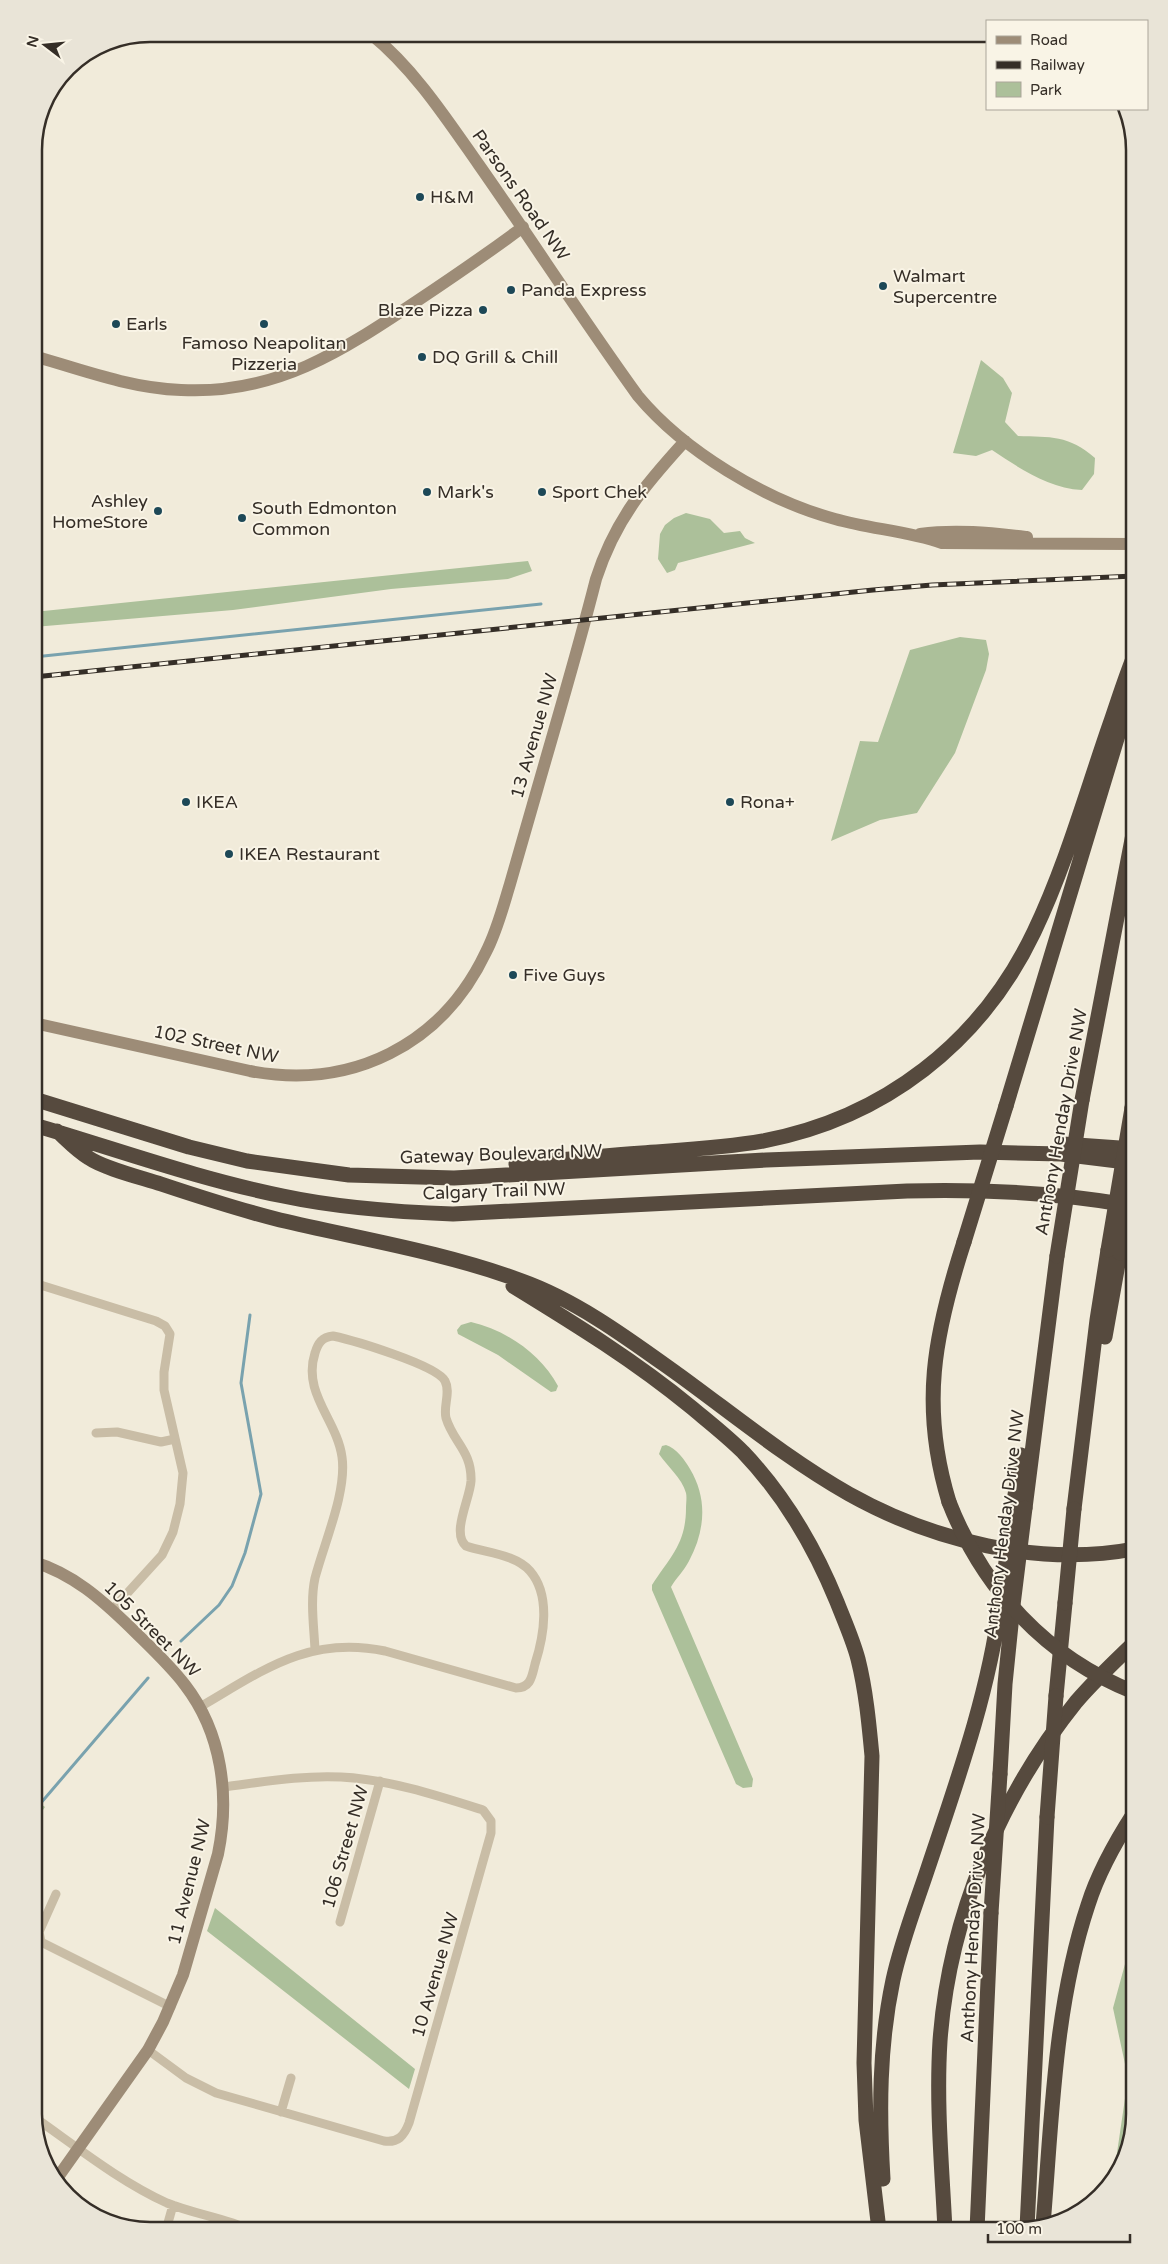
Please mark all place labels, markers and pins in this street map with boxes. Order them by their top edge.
place label: H&M [430,186,474,208]
marker: H&M [414,191,426,203]
place label: Walmart Supercentre [893,265,997,308]
place label: Panda Express [521,279,647,301]
marker: Walmart Supercentre [877,280,889,292]
marker: Panda Express [505,284,517,296]
place label: Blaze Pizza [378,299,473,321]
marker: Blaze Pizza [477,304,489,316]
place label: Earls [126,313,168,335]
marker: Earls [110,318,122,330]
marker: Famoso Neapolitan Pizzeria [258,318,270,330]
place label: Famoso Neapolitan Pizzeria [181,332,347,375]
place label: DQ Grill & Chill [432,346,558,368]
marker: DQ Grill & Chill [416,351,428,363]
place label: Mark's [437,481,494,503]
place label: Sport Chek [552,481,647,503]
marker: Mark's [421,486,433,498]
marker: Sport Chek [536,486,548,498]
place label: Ashley HomeStore [52,490,148,533]
place label: South Edmonton Common [252,497,397,540]
marker: Ashley HomeStore [152,505,164,517]
marker: South Edmonton Common [236,512,248,524]
place label: IKEA [196,791,238,813]
place label: Rona+ [740,791,795,813]
marker: IKEA [180,796,192,808]
marker: Rona+ [724,796,736,808]
place label: IKEA Restaurant [239,843,380,865]
marker: IKEA Restaurant [223,848,235,860]
place label: Five Guys [523,964,605,986]
marker: Five Guys [507,969,519,981]

